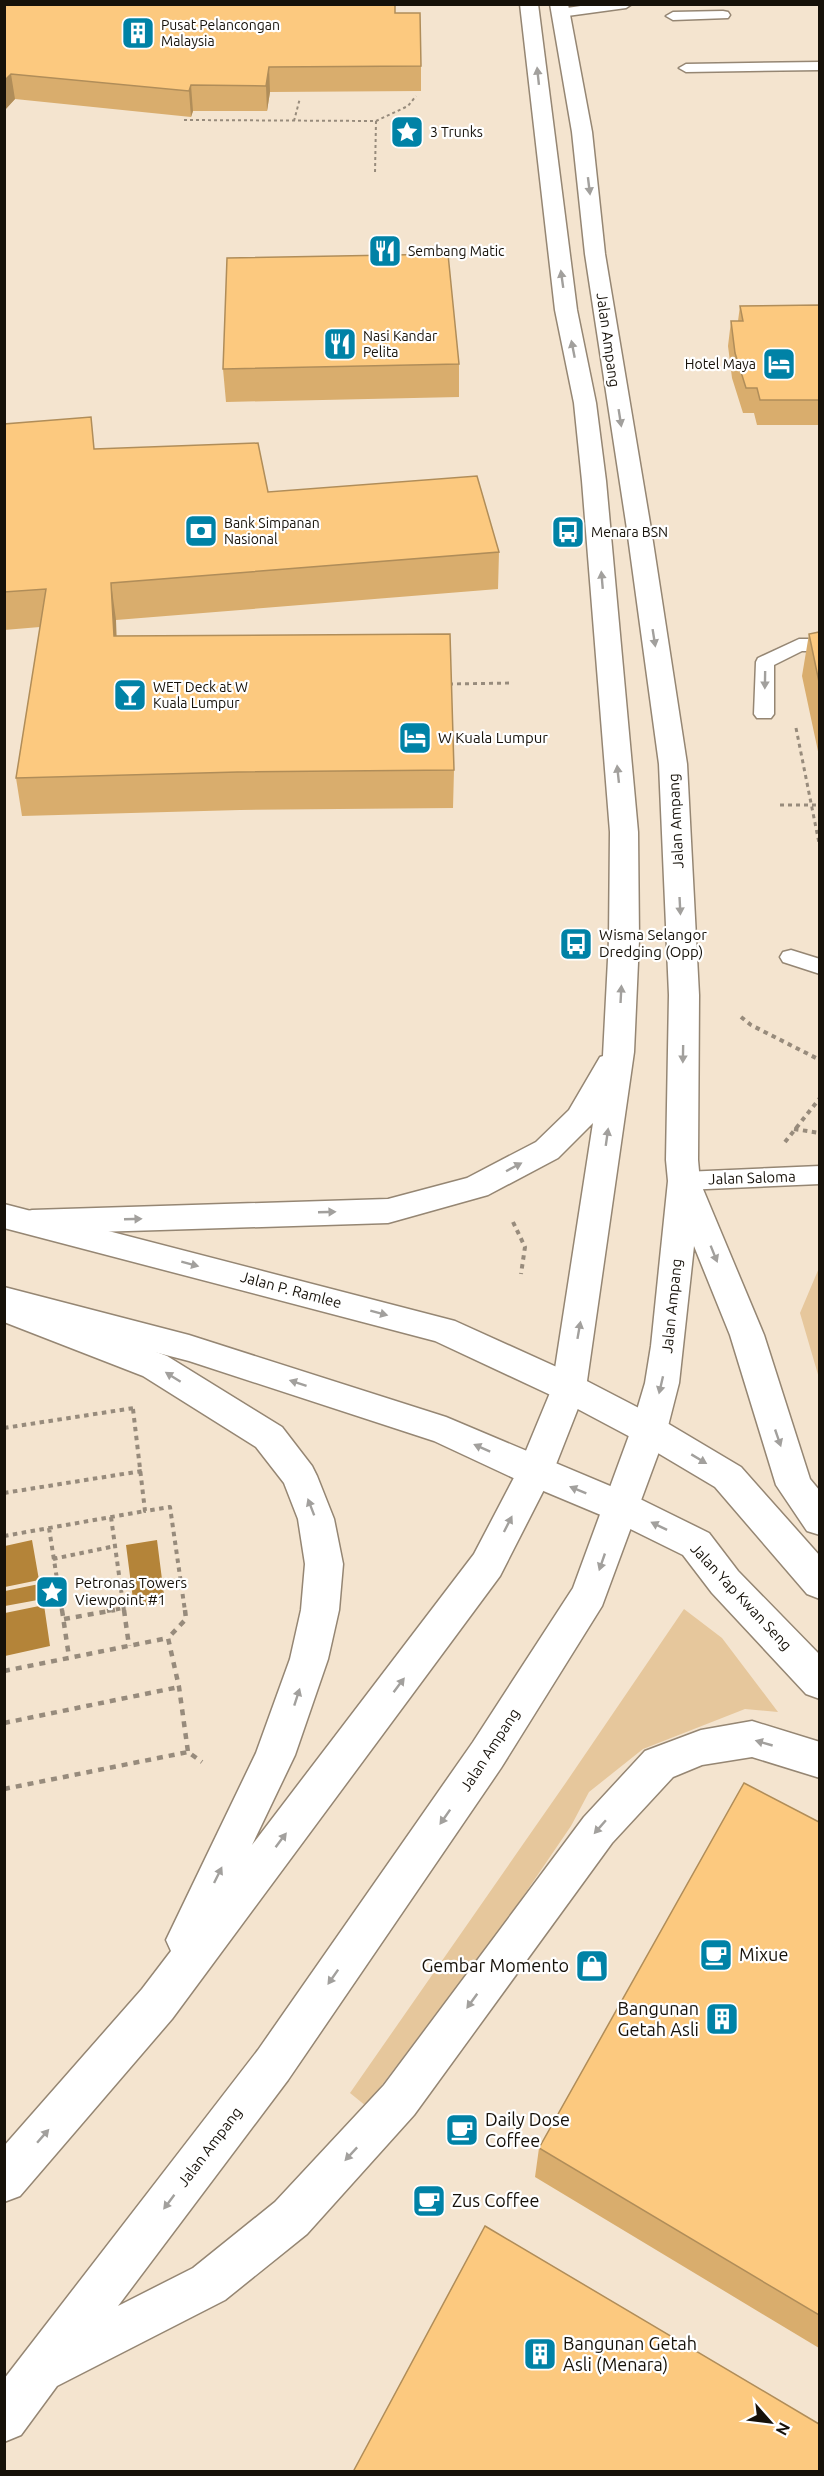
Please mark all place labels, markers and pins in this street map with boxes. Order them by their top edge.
building icon: Pusat Pelancongan Malaysia [120,15,156,51]
place label: Pusat Pelancongan Malaysia [161,17,280,49]
place icon: 3 Trunks [389,114,425,150]
place label: 3 Trunks [430,124,483,140]
restaurant icon: Sembang Matic [367,233,403,269]
place label: Sembang Matic [408,243,505,259]
restaurant icon: Nasi Kandar Pelita [322,326,358,362]
place label: Nasi Kandar Pelita [363,328,438,360]
hotel icon: Hotel Maya [761,346,797,382]
place label: Hotel Maya [685,356,756,372]
bank icon: Bank Simpanan Nasional [183,513,219,549]
bus stop icon: Menara BSN [550,514,586,550]
place label: Bank Simpanan Nasional [224,515,320,547]
place label: Menara BSN [591,524,668,540]
bar icon: WET Deck at W Kuala Lumpur [112,677,148,713]
place label: WET Deck at W Kuala Lumpur [153,679,248,711]
hotel icon: W Kuala Lumpur [397,720,433,756]
place label: W Kuala Lumpur [438,729,548,746]
bus stop icon: Wisma Selangor Dredging (Opp) [558,926,594,962]
place label: Wisma Selangor Dredging (Opp) [599,926,707,960]
place icon: Petronas Towers Viewpoint #1 [34,1574,70,1610]
place label: Petronas Towers Viewpoint #1 [75,1574,187,1608]
cafe icon: Mixue [698,1937,734,1973]
place label: Mixue [739,1944,788,1964]
shop icon: Gembar Momento [574,1948,610,1984]
place label: Gembar Momento [421,1955,569,1975]
place label: Bangunan Getah Asli [618,1998,699,2039]
building icon: Bangunan Getah Asli [704,2001,740,2037]
place label: Daily Dose Coffee [485,2109,570,2150]
cafe icon: Daily Dose Coffee [444,2112,480,2148]
cafe icon: Zus Coffee [411,2183,447,2219]
place label: Zus Coffee [452,2190,539,2210]
place label: Bangunan Getah Asli (Menara) [563,2333,697,2375]
building icon: Bangunan Getah Asli (Menara) [522,2336,558,2372]

